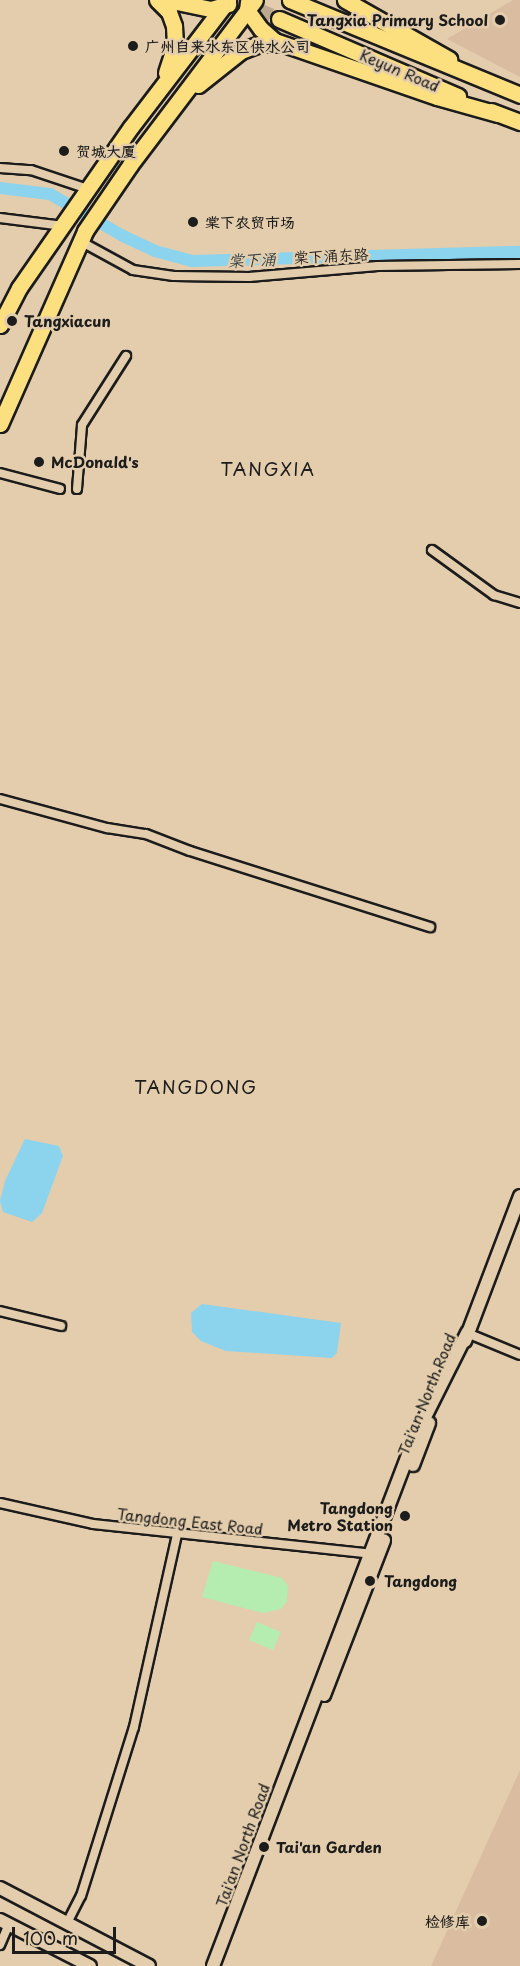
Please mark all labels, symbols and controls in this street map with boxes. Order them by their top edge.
place label: Tangxia Primary School [306,11,488,29]
marker: Tangxia Primary School [493,13,507,27]
place label: 广州自来水东区供水公司 [145,37,310,55]
marker: 广州自来水东区供水公司 [126,39,140,53]
street label: Keyun Road [358,45,442,95]
place label: 贺城大厦 [76,142,136,160]
marker: 贺城大厦 [57,144,71,158]
place label: 棠下农贸市场 [205,213,295,231]
marker: 棠下农贸市场 [186,215,200,229]
street label: 棠下涌东路 [293,244,369,266]
water label: 棠下涌 [228,249,276,269]
place label: Tangxiacun [24,312,111,330]
marker: Tangxiacun [5,314,19,328]
place label: McDonald's [51,453,139,471]
marker: McDonald's [32,455,46,469]
district label: TANGXIA [221,458,315,480]
district label: TANGDONG [134,1076,258,1098]
street label: Tai'an North Road [393,1330,459,1458]
place label: Tangdong Metro Station [287,1498,393,1533]
street label: Tangdong East Road [116,1504,264,1538]
marker: Tangdong Metro Station [398,1509,412,1523]
marker: Tangdong [361,1572,379,1590]
place label: Tangdong [384,1572,457,1590]
street label: Tai'an North Road [211,1781,273,1909]
place label: Tai'an Garden [276,1838,382,1856]
marker: Tai'an Garden [257,1840,271,1854]
place label: 检修库 [425,1912,470,1930]
marker: 检修库 [475,1914,489,1928]
scale bar [15,1915,118,1953]
text: 100 m [23,1924,78,1951]

